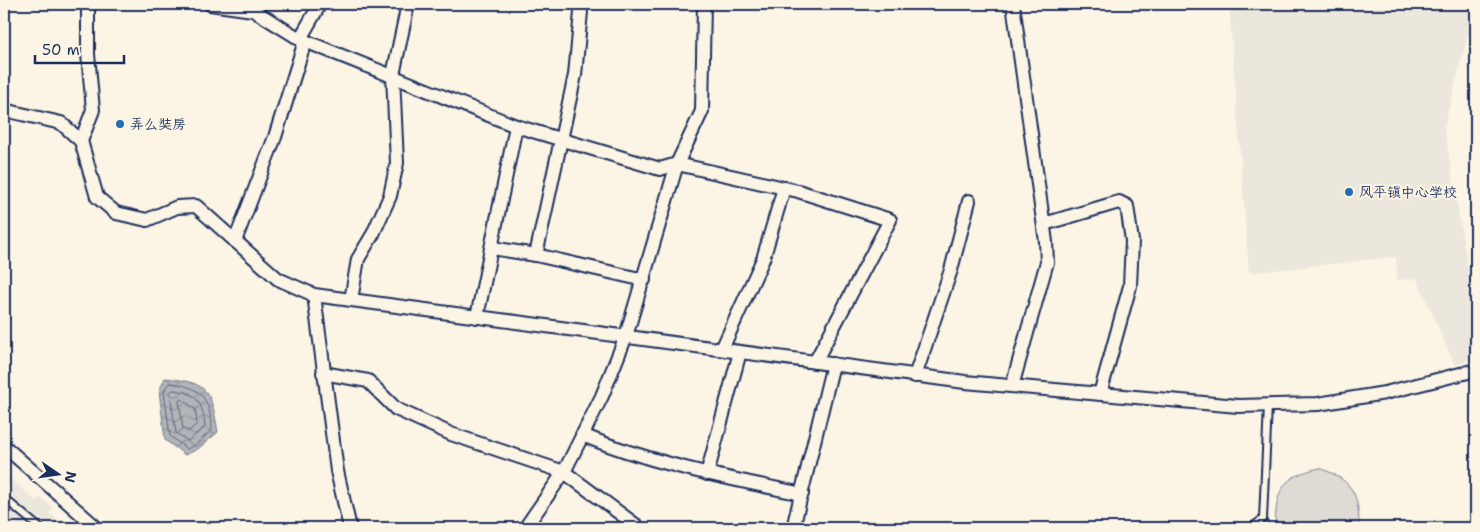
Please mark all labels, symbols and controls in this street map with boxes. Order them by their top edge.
scale bar [35,32,124,64]
text: 50 m [42,40,80,60]
place label: 弄么奘房 [130,115,186,133]
marker: 弄么奘房 [114,118,126,130]
place label: 风平镇中心学校 [1359,183,1457,201]
marker: 风平镇中心学校 [1343,186,1355,198]
north arrow [32,450,82,500]
text: N [61,469,81,484]

